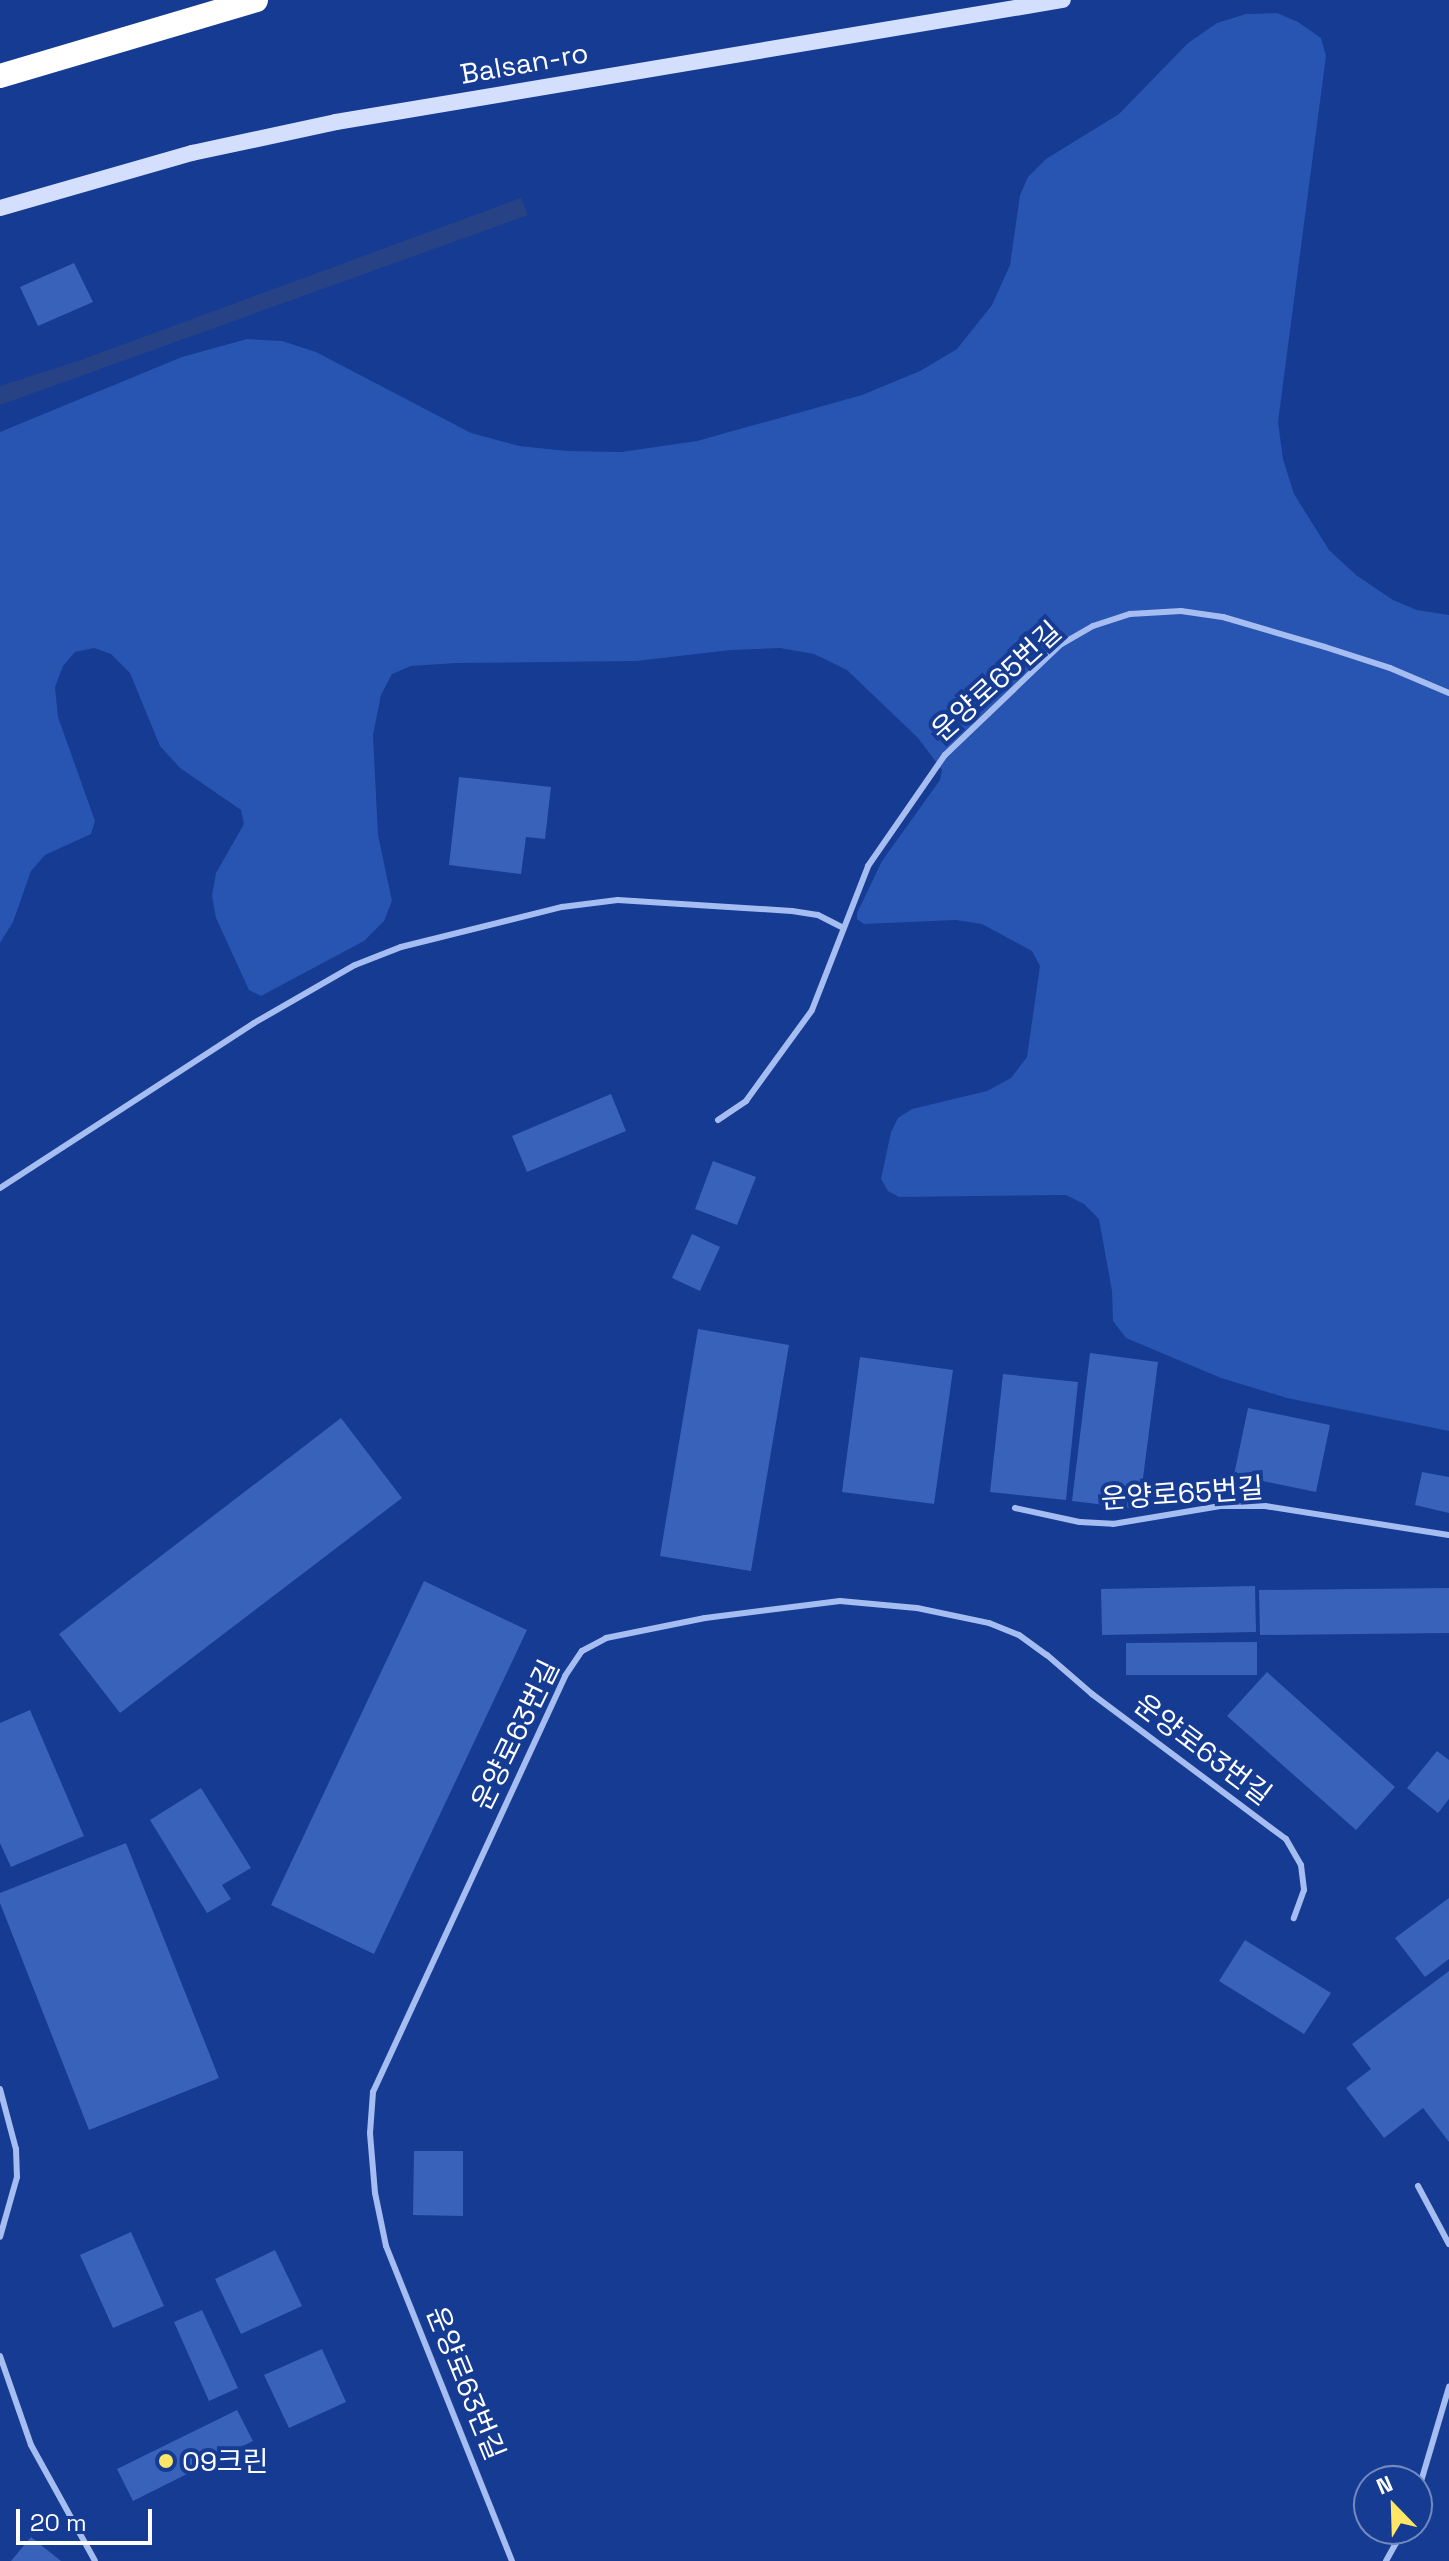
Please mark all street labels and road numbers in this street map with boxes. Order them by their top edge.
street label: Balsan-ro [457,35,591,91]
street label: 운양로65번길 [924,614,1068,748]
street label: 운양로65번길 [1100,1471,1264,1515]
street label: 운양로63번길 [464,1654,566,1816]
street label: 운양로63번길 [1128,1687,1278,1811]
street label: 운양로63번길 [420,2301,512,2465]

